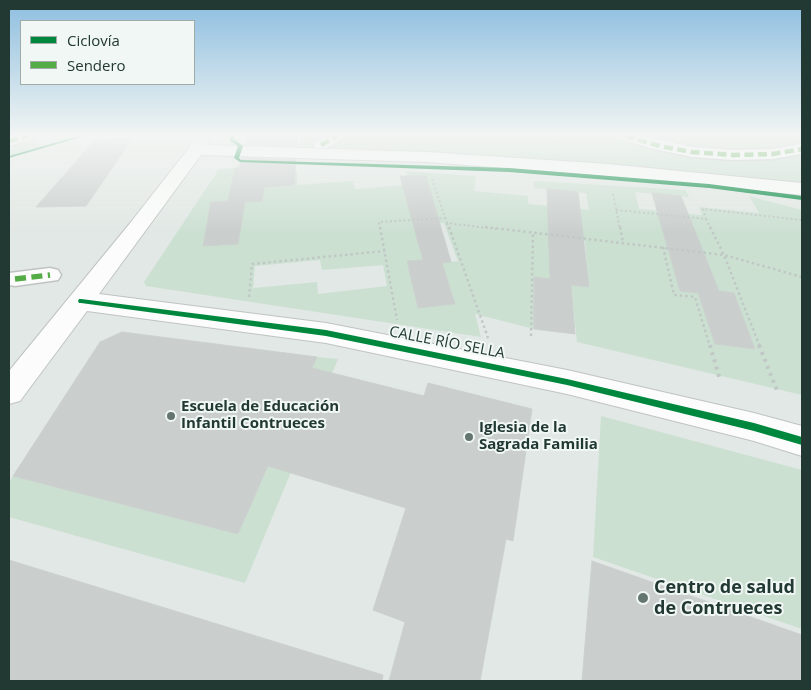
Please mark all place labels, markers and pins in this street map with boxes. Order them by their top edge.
place label: Escuela de Educación Infantil Contrueces [181,398,339,433]
marker: Escuela de Educación Infantil Contrueces [165,410,177,422]
place label: Iglesia de la Sagrada Familia [479,419,598,454]
marker: Iglesia de la Sagrada Familia [463,431,475,443]
place label: Centro de salud de Contrueces [654,577,795,620]
marker: Centro de salud de Contrueces [636,591,650,605]

